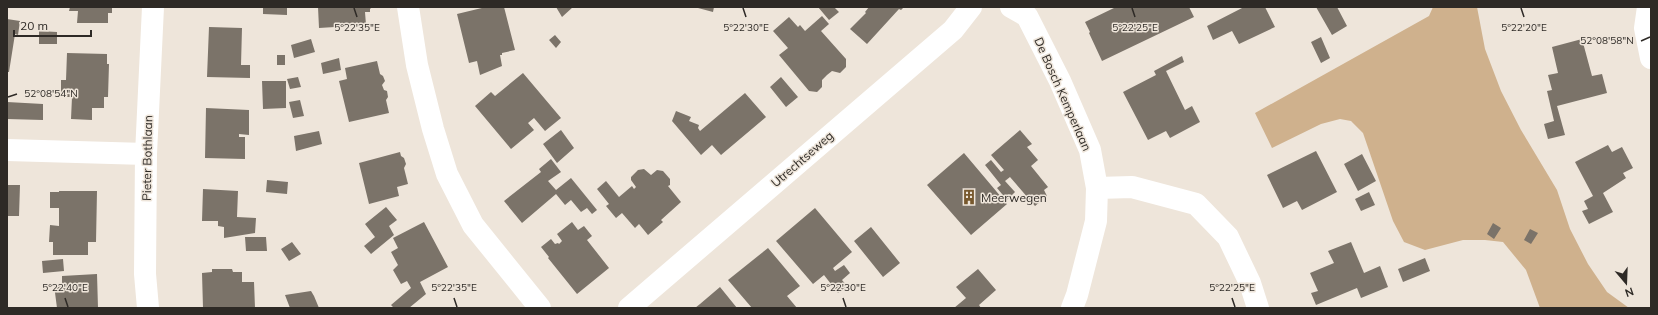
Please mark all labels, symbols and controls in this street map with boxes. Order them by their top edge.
scale bar [14,12,91,38]
text: 20 m [20,18,48,33]
text: 5°22'35"E [334,21,380,34]
text: 5°22'30"E [723,21,769,34]
text: 5°22'25"E [1112,21,1158,34]
text: 5°22'20"E [1501,21,1547,34]
text: 52°08'58"N [1580,34,1634,47]
street label: De Bosch Kemperlaan [1031,35,1095,153]
text: 52°08'54"N [24,87,78,100]
street label: Pieter Bothlaan [139,115,155,201]
street label: Utrechtseweg [768,128,836,190]
building icon: Meerwegen [960,188,978,206]
place label: Meerwegen [981,190,1047,205]
north arrow [1606,263,1646,303]
text: 5°22'40"E [42,281,88,294]
text: 5°22'35"E [431,281,477,294]
text: 5°22'30"E [820,281,866,294]
text: 5°22'25"E [1209,281,1255,294]
text: N [1623,284,1635,300]

